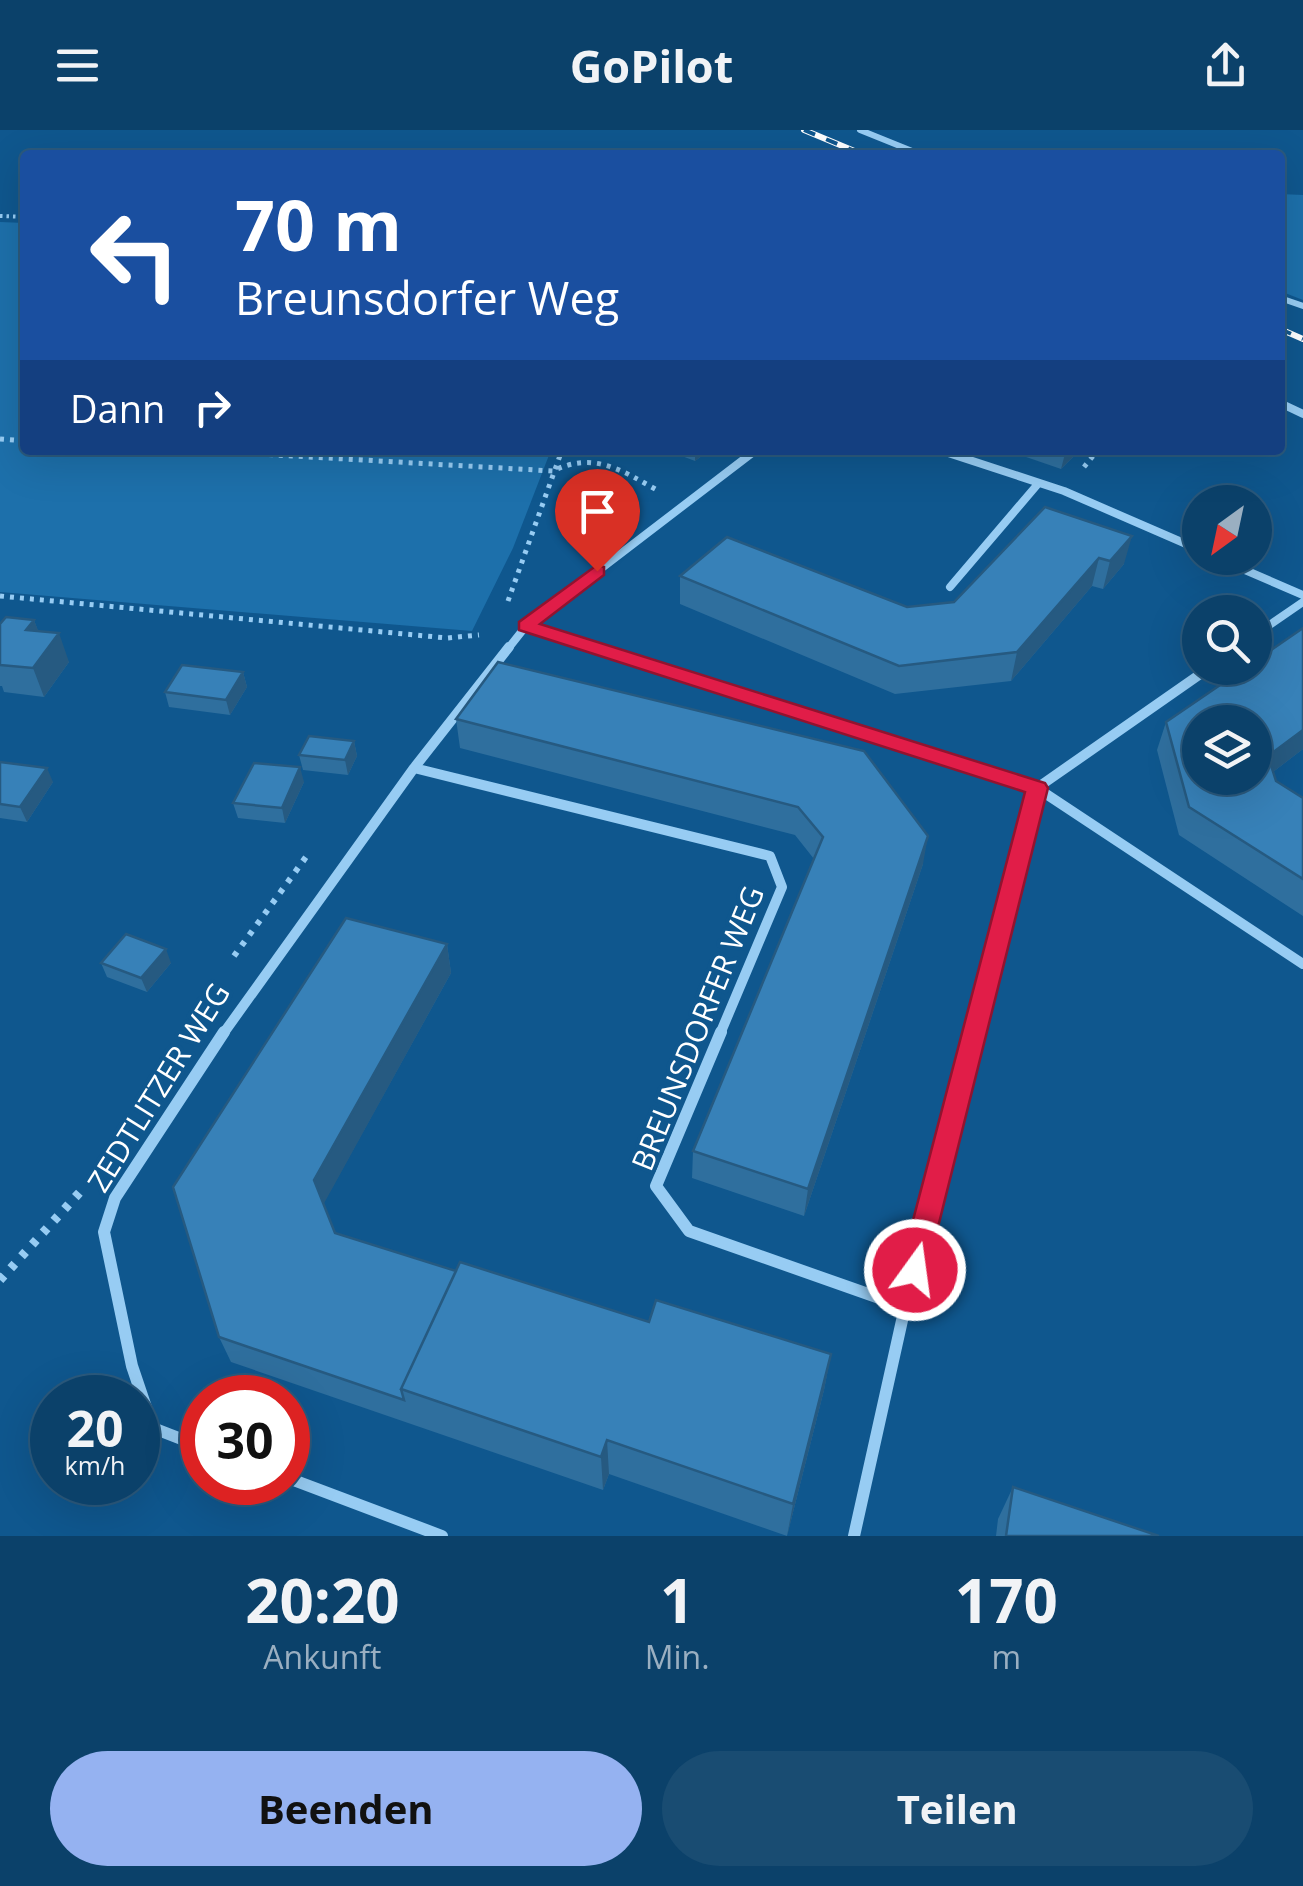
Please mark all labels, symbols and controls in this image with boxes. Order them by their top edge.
text: GoPilot [570,35,733,96]
icon: menu [50,38,105,93]
icon: share [1198,38,1253,93]
text: 70 m [235,176,402,272]
icon: left [70,190,200,320]
text: Breunsdorfer Weg [235,267,619,328]
icon: right [185,380,240,435]
text: Dann [70,382,165,434]
pin [555,469,640,572]
icon: arrive [570,484,625,539]
north arrow [1182,485,1272,575]
map controls [1182,485,1272,795]
button: search [1182,595,1272,685]
button: layers [1182,705,1272,795]
street label: BREUNSDORFER WEG [621,880,773,1176]
street label: ZEDTLITZER WEG [77,975,239,1199]
position arrow [863,1218,967,1322]
speed limit sign: 30 [180,1375,310,1505]
text: 20 [66,1394,124,1462]
text: km/h [65,1448,125,1482]
text: 20:20 [245,1559,400,1641]
text: 1 [660,1559,694,1641]
text: 170 [955,1559,1058,1641]
text: Ankunft [263,1635,381,1678]
text: Min. [645,1635,710,1678]
text: m [991,1635,1021,1678]
button: Beenden [50,1751,642,1866]
button: Teilen [662,1751,1253,1866]

